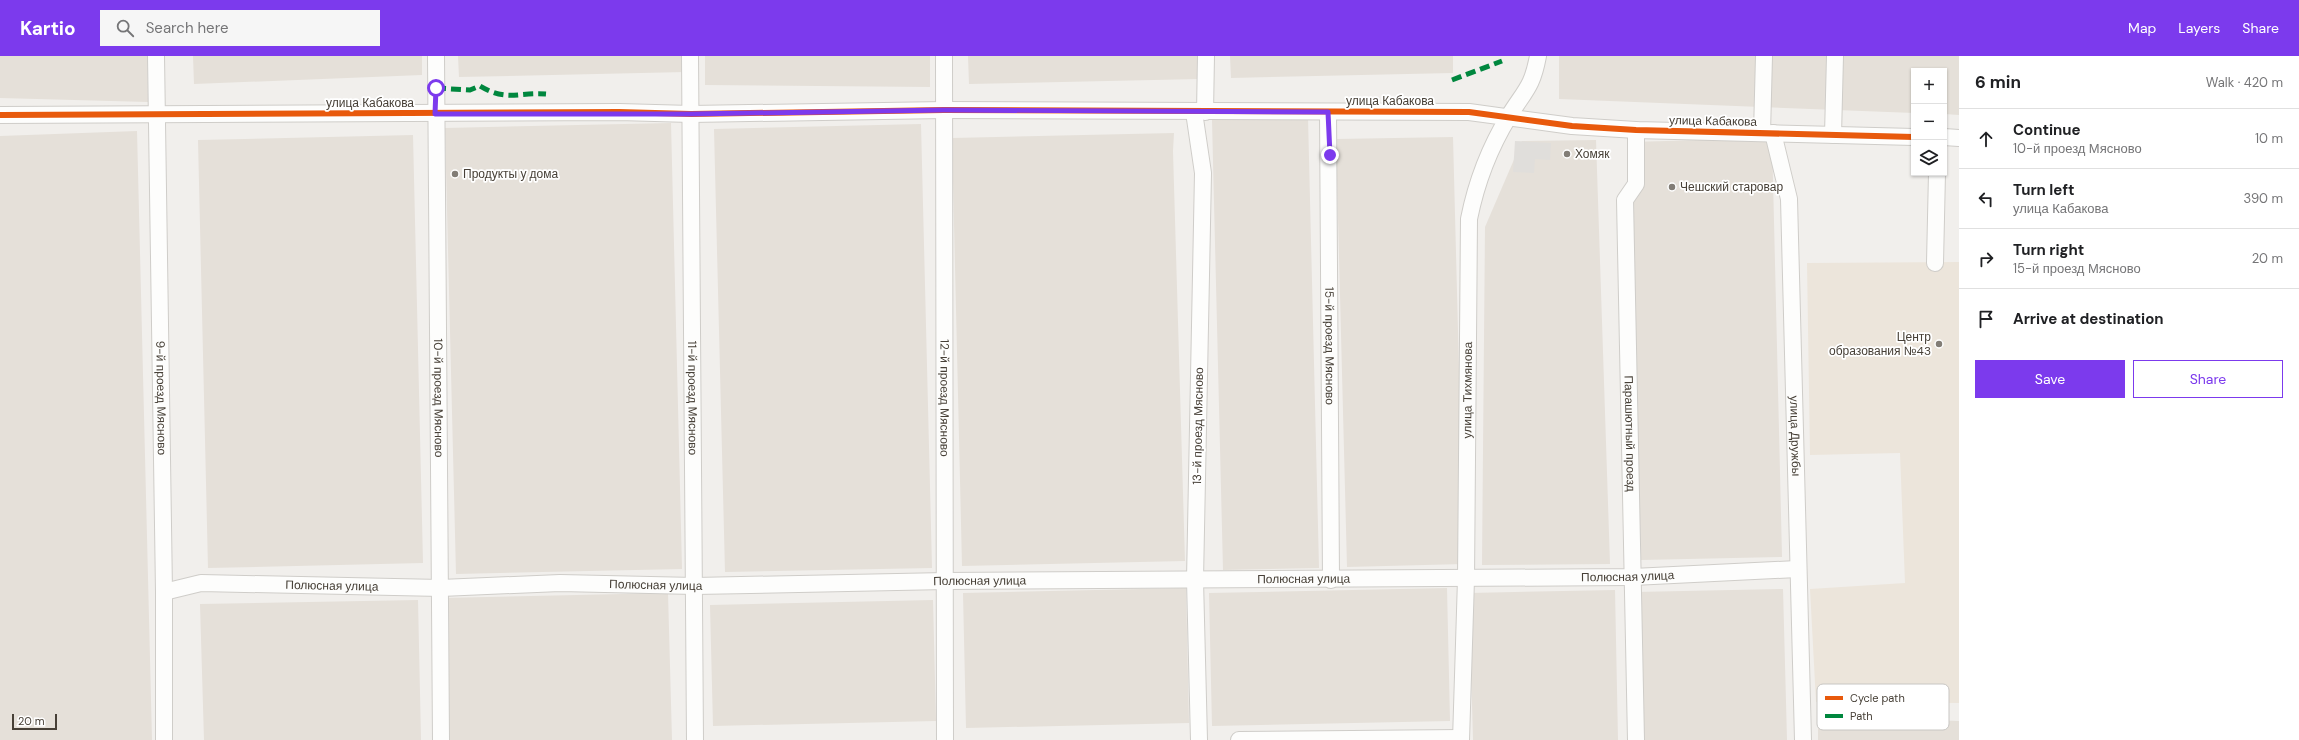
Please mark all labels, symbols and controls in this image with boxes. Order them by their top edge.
search box [100,10,380,46]
text: Kartio [20,16,76,41]
icon: search [114,17,136,39]
text: Search here [146,18,228,38]
text: Map [2128,19,2156,37]
text: Layers [2178,19,2220,37]
text: Share [2242,19,2279,37]
map controls [1911,68,1947,176]
button: + [1911,68,1947,104]
text: 6 min [1975,71,2021,93]
text: Walk · 420 m [2206,74,2283,91]
route start [427,79,445,97]
street label: улица Кабакова [1346,93,1434,109]
street label: улица Кабакова [326,95,414,111]
button: − [1911,104,1947,140]
street label: улица Кабакова [1669,112,1758,130]
text: Continue [2013,120,2081,140]
icon: ahead [1975,128,1997,150]
text: 10 m [2255,130,2283,147]
button: layers [1911,140,1947,176]
text: 10-й проезд Мясново [2013,140,2142,157]
route end [1321,146,1339,164]
place label: Хомяк [1575,146,1610,162]
marker: Хомяк [1562,149,1572,159]
place label: Продукты у дома [463,166,559,182]
marker: Продукты у дома [450,169,460,179]
place label: Чешский старовар [1680,179,1783,195]
text: Turn left [2013,180,2074,200]
marker: Чешский старовар [1667,182,1677,192]
icon: left [1975,188,1997,210]
text: 390 m [2244,190,2283,207]
text: улица Кабакова [2013,200,2108,217]
text: Turn right [2013,240,2084,260]
icon: right [1975,248,1997,270]
text: 20 m [2252,250,2283,267]
text: 15-й проезд Мясново [2013,260,2141,277]
street label: 15-й проезд Мясново [1321,287,1338,405]
icon: arrive [1975,308,1997,330]
text: Arrive at destination [2013,309,2164,329]
place label: Центр образования №43 [1829,329,1931,359]
street label: 10-й проезд Мясново [430,338,447,458]
street label: 12-й проезд Мясново [936,339,953,457]
marker: Центр образования №43 [1934,339,1944,349]
street label: 9-й проезд Мясново [152,341,170,456]
street label: 11-й проезд Мясново [684,341,701,456]
street label: улица Тихмянова [1459,341,1476,439]
button: Save [1975,360,2125,398]
button: Share [2133,360,2283,398]
street label: 13-й проезд Мясново [1189,367,1207,485]
street label: Парашютный проезд [1621,375,1639,492]
street label: улица Дружбы [1786,395,1804,477]
street label: Полюсная улица [1581,567,1675,585]
street label: Полюсная улица [1257,571,1351,587]
street label: Полюсная улица [933,573,1027,589]
street label: Полюсная улица [609,576,703,594]
street label: Полюсная улица [285,577,379,595]
legend [1817,684,1949,730]
text: Cycle path [1850,691,1905,705]
text: Path [1850,709,1873,723]
scale bar [12,712,57,731]
text: 20 m [18,714,44,728]

